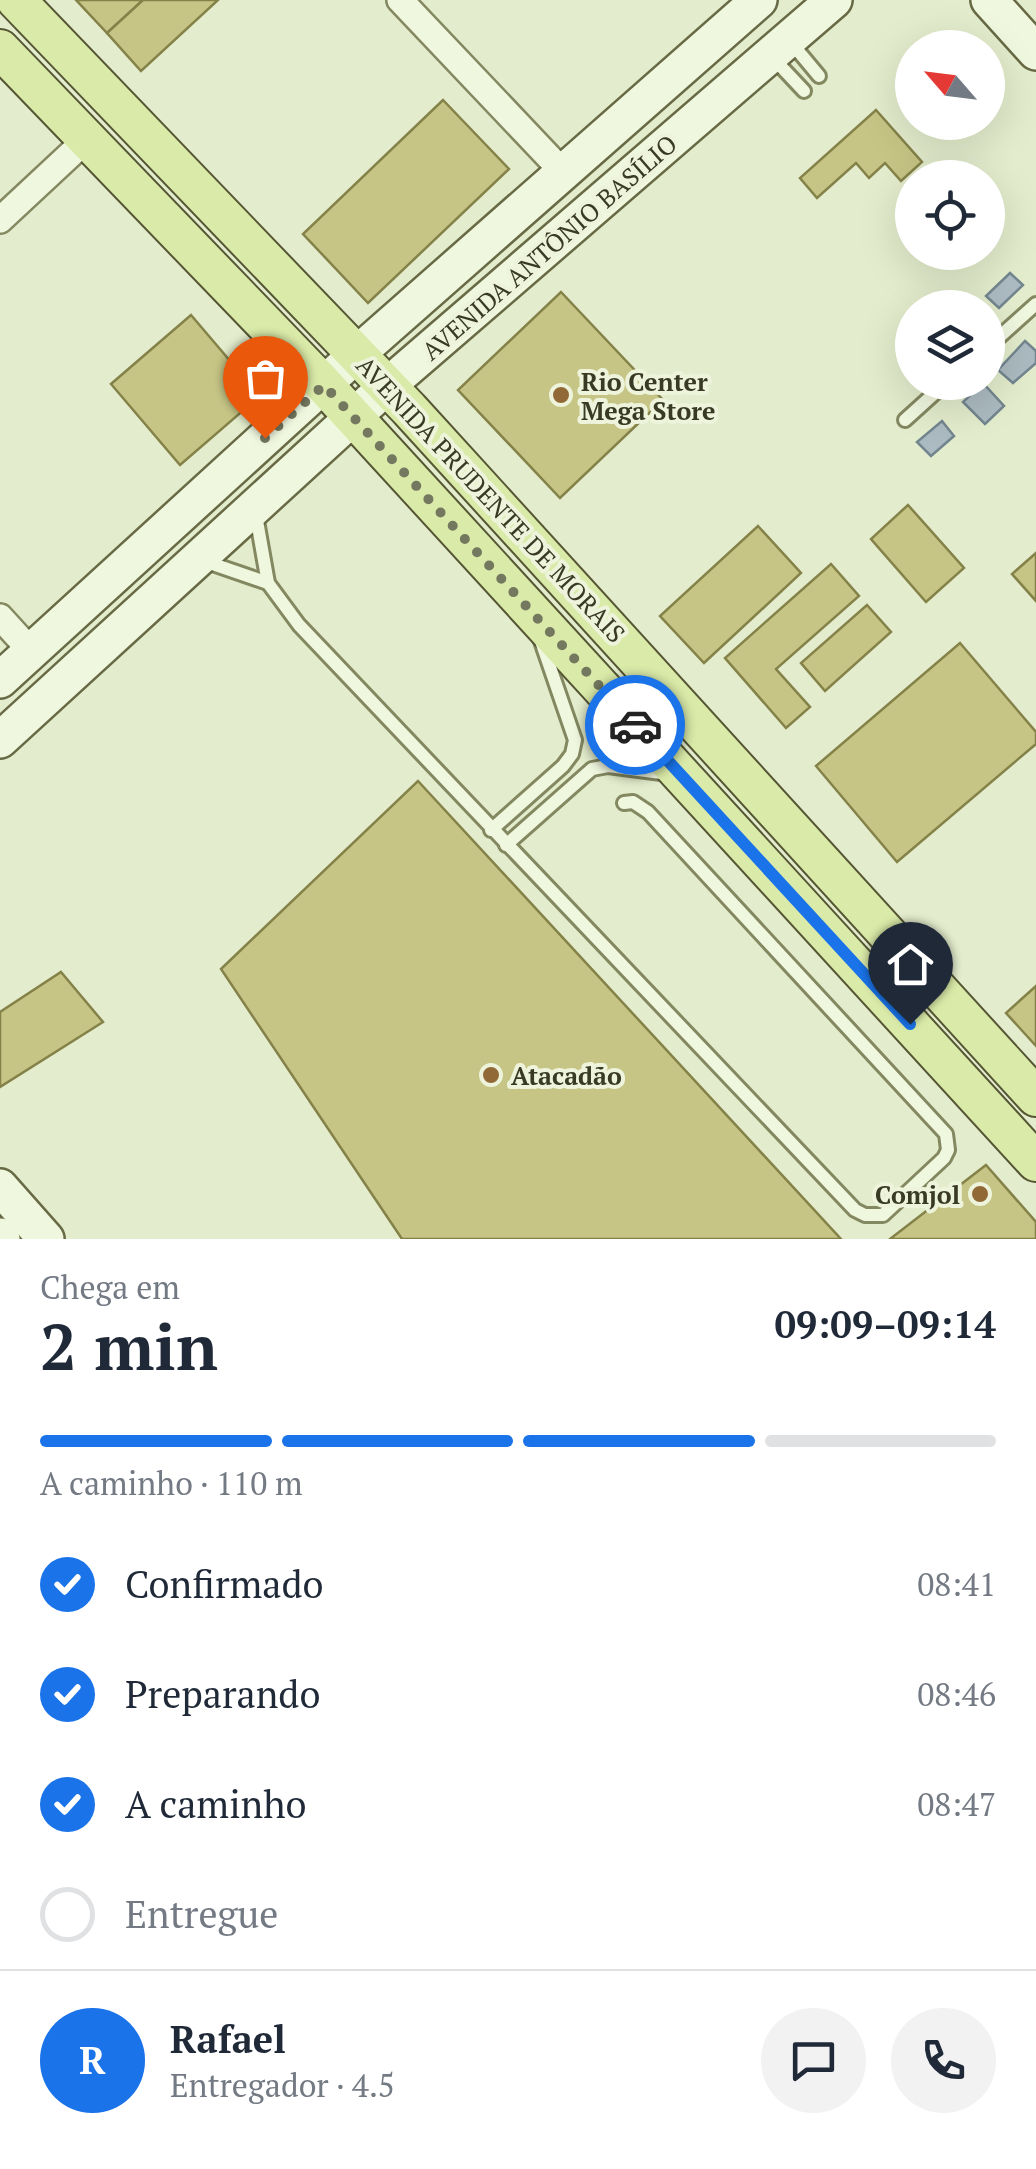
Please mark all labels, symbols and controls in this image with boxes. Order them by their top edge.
north arrow [895,30,1005,140]
map controls [895,30,1005,400]
street label: AVENIDA ANTÔNIO BASÍLIO [414,127,684,367]
button: locate [895,160,1005,270]
button: layers [895,290,1005,400]
pin [223,336,308,439]
street label: AVENIDA PRUDENTE DE MORAIS [349,349,633,649]
icon: bag [238,351,293,406]
place label: Rio Center Mega Store [581,365,715,427]
marker: Rio Center Mega Store [550,384,572,406]
courier [585,675,685,775]
icon: car [608,698,663,753]
pin [868,922,953,1025]
icon: home [883,937,938,992]
place label: Atacadão [511,1059,622,1092]
marker: Atacadão [480,1064,502,1086]
place label: Comjol [875,1178,960,1211]
marker: Comjol [969,1183,991,1205]
text: Chega em [40,1266,180,1308]
text: 09:09–09:14 [774,1299,996,1349]
text: 2 min [40,1302,218,1389]
text: A caminho · 110 m [40,1462,303,1504]
icon: check [40,1557,95,1612]
text: Confirmado [125,1559,324,1609]
text: 08:41 [917,1563,996,1605]
icon: check [40,1667,95,1722]
text: Preparando [125,1669,320,1719]
text: 08:46 [917,1673,996,1715]
icon: check [40,1777,95,1832]
text: A caminho [125,1779,307,1829]
text: 08:47 [917,1783,996,1825]
text: Entregue [125,1889,278,1939]
button: chat [761,2008,866,2113]
button: phone [891,2008,996,2113]
text: Rafael [170,2014,286,2064]
text: R [79,2035,106,2085]
text: Entregador · 4.5 [170,2064,395,2106]

